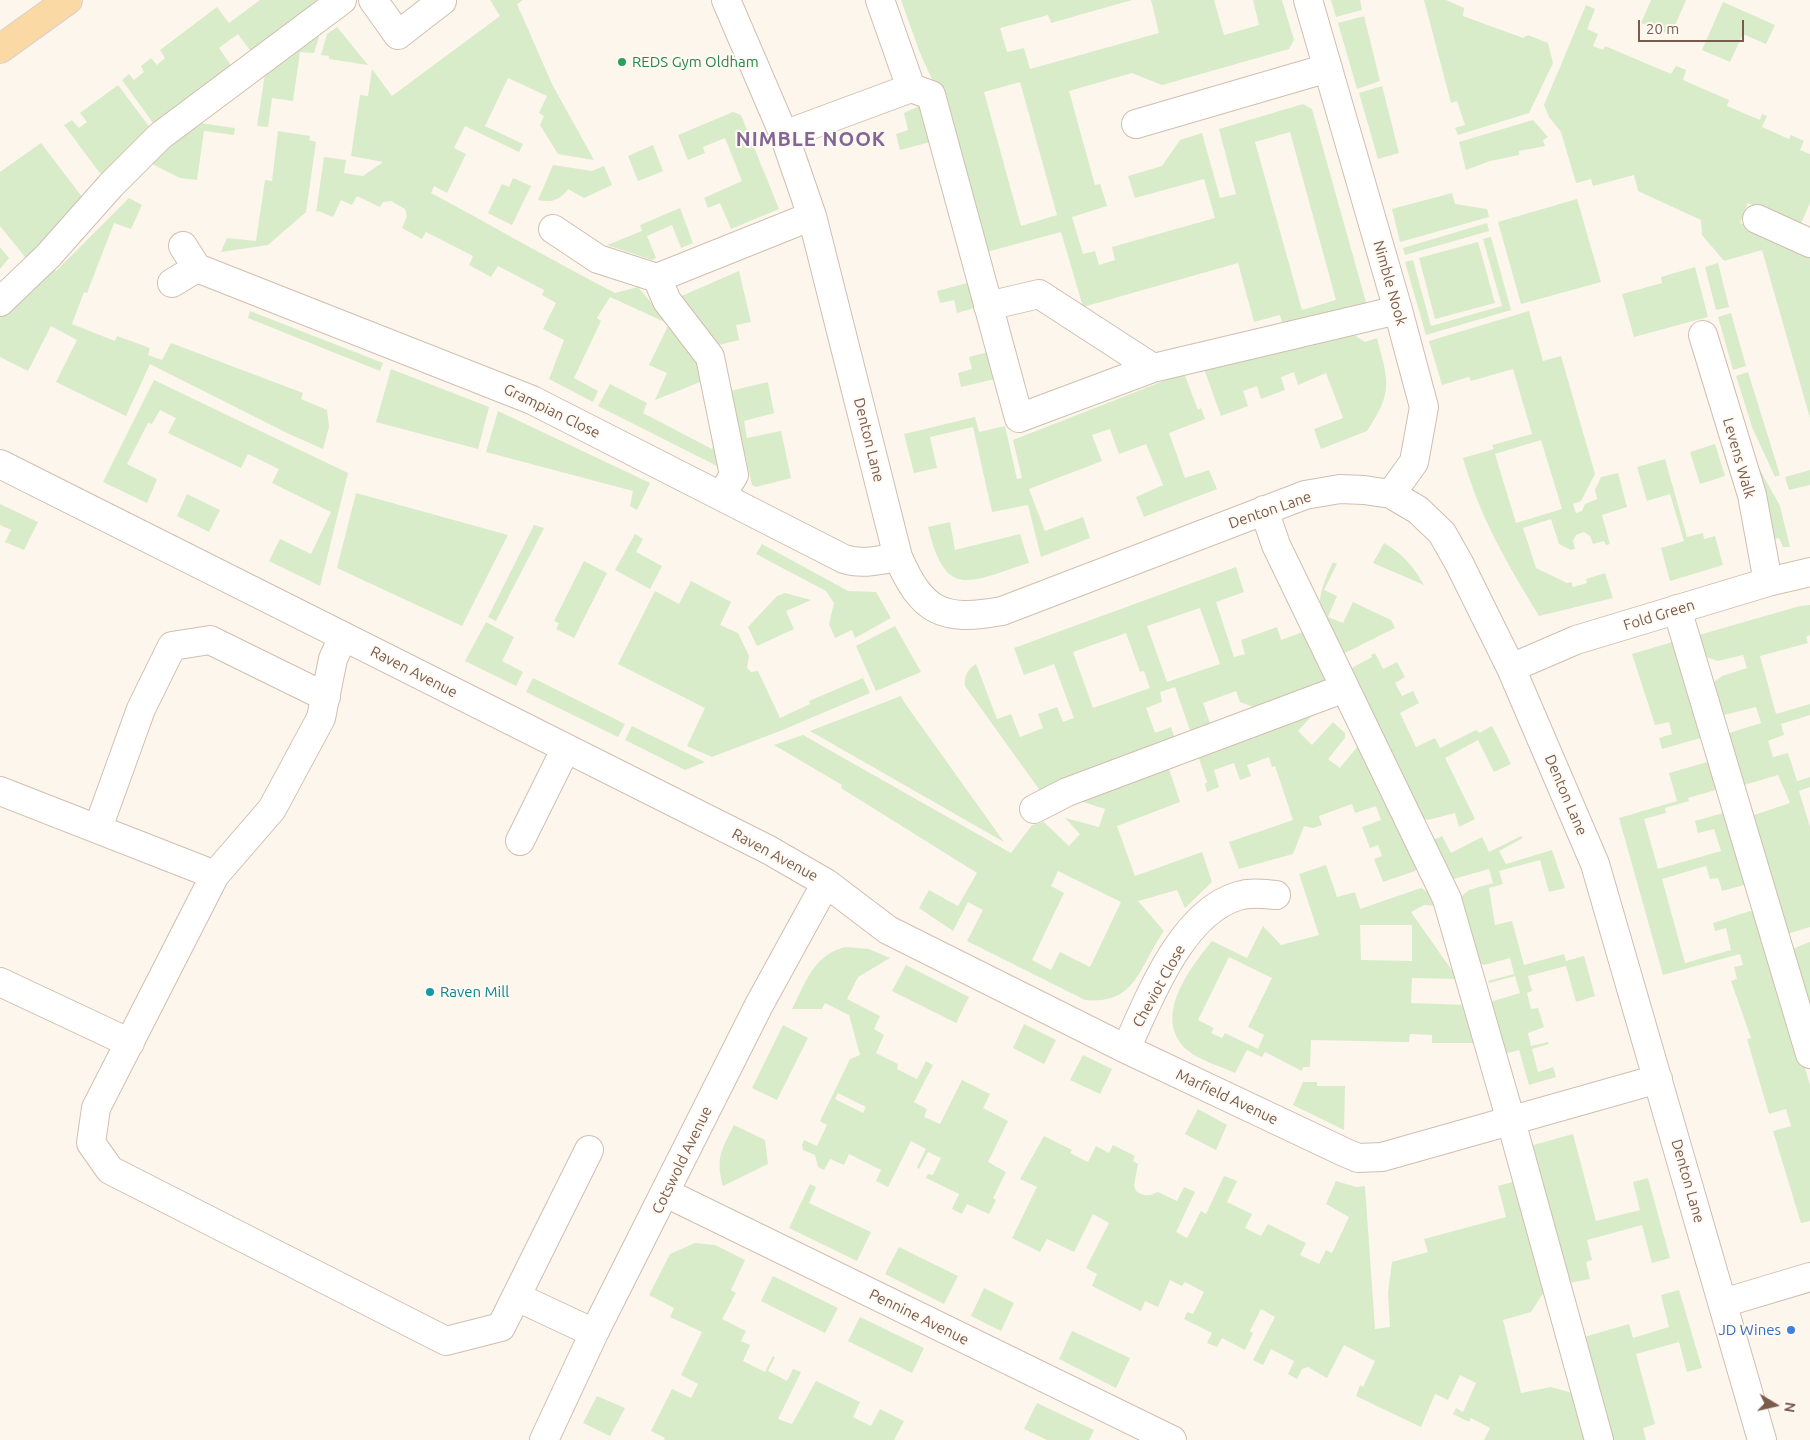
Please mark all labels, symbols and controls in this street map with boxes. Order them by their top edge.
scale bar [1640,10,1746,42]
text: 20 m [1646,20,1679,37]
place label: REDS Gym Oldham [632,53,759,71]
marker: REDS Gym Oldham [616,56,628,68]
district label: NIMBLE NOOK [734,127,888,151]
street label: Nimble Nook [1369,238,1411,328]
street label: Grampian Close [501,380,603,442]
street label: Denton Lane [850,396,888,484]
street label: Levens Walk [1719,416,1759,500]
street label: Denton Lane [1226,487,1314,533]
street label: Fold Green [1621,596,1697,634]
street label: Raven Avenue [368,642,460,702]
street label: Denton Lane [1541,752,1591,838]
street label: Raven Avenue [729,825,821,885]
street label: Cheviot Close [1129,941,1189,1031]
place label: Raven Mill [440,983,509,1001]
marker: Raven Mill [424,986,436,998]
street label: Marfield Avenue [1173,1065,1281,1129]
street label: Cotswold Avenue [648,1103,716,1217]
street label: Denton Lane [1667,1137,1709,1225]
street label: Pennine Avenue [866,1285,972,1349]
place label: JD Wines [1718,1321,1781,1339]
marker: JD Wines [1785,1324,1797,1336]
north arrow [1750,1380,1800,1430]
text: N [1781,1401,1799,1414]

